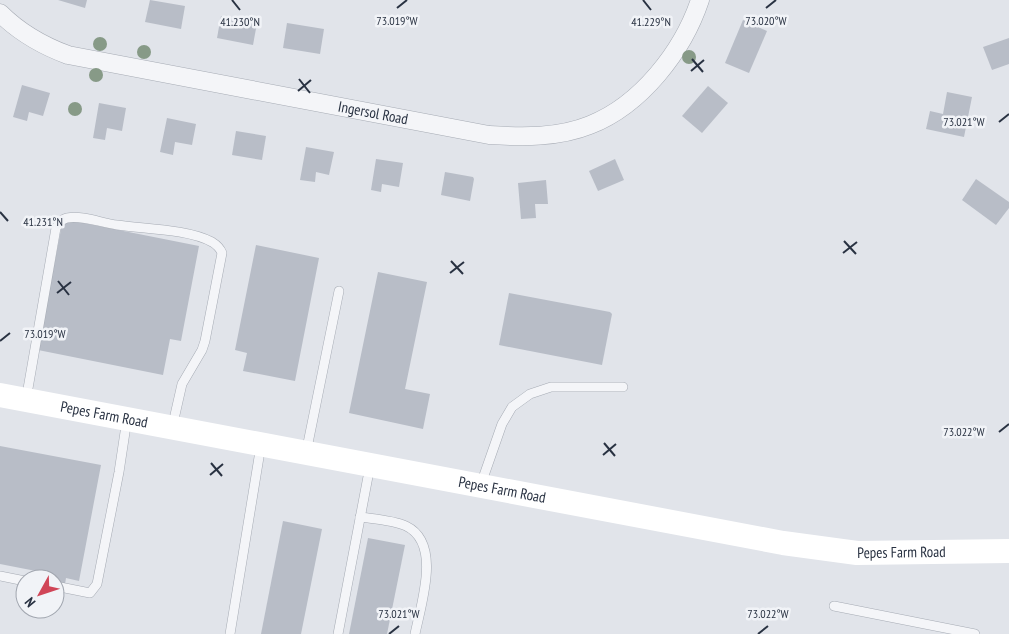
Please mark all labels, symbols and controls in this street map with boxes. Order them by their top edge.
text: 73.019°W [376,13,418,28]
text: 73.020°W [745,13,787,28]
text: 41.230°N [220,14,260,29]
text: 41.229°N [631,14,671,29]
street label: Ingersol Road [337,97,410,128]
text: 73.021°W [943,114,985,129]
text: 41.231°N [23,214,63,229]
text: 73.019°W [24,326,66,341]
street label: Pepes Farm Road [59,397,149,432]
text: 73.022°W [943,424,985,439]
street label: Pepes Farm Road [457,472,547,507]
street label: Pepes Farm Road [857,542,946,562]
north arrow [15,569,65,619]
text: N [21,594,39,611]
text: 73.021°W [378,606,420,621]
text: 73.022°W [747,606,789,621]

